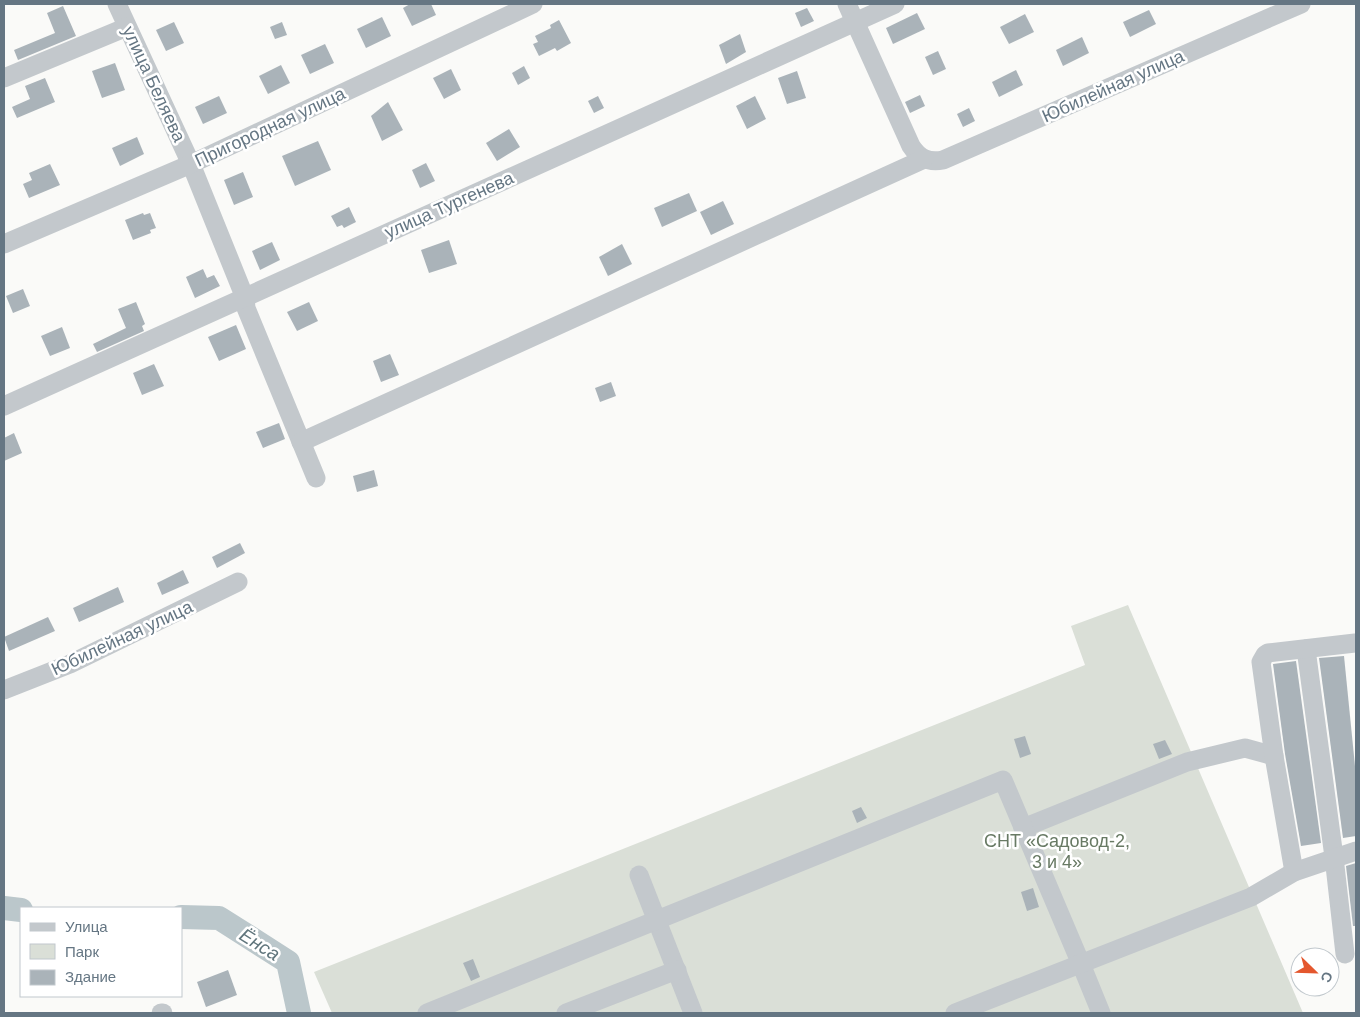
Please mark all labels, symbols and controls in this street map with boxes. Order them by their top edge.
street label: улица Беляева [118,23,190,146]
street label: Юбилейная улица [1039,45,1188,126]
street label: Пригородная улица [192,83,349,171]
street label: улица Тургенева [382,167,517,242]
street label: Юбилейная улица [48,596,197,679]
park label: СНТ «Садовод-2, 3 и 4» [984,831,1130,872]
legend [20,907,182,997]
text: Улица [65,918,108,935]
water label: Ёнса [236,924,284,965]
text: Парк [65,943,99,960]
north arrow [1290,947,1340,997]
text: Здание [65,968,116,985]
text: С [1318,969,1336,985]

